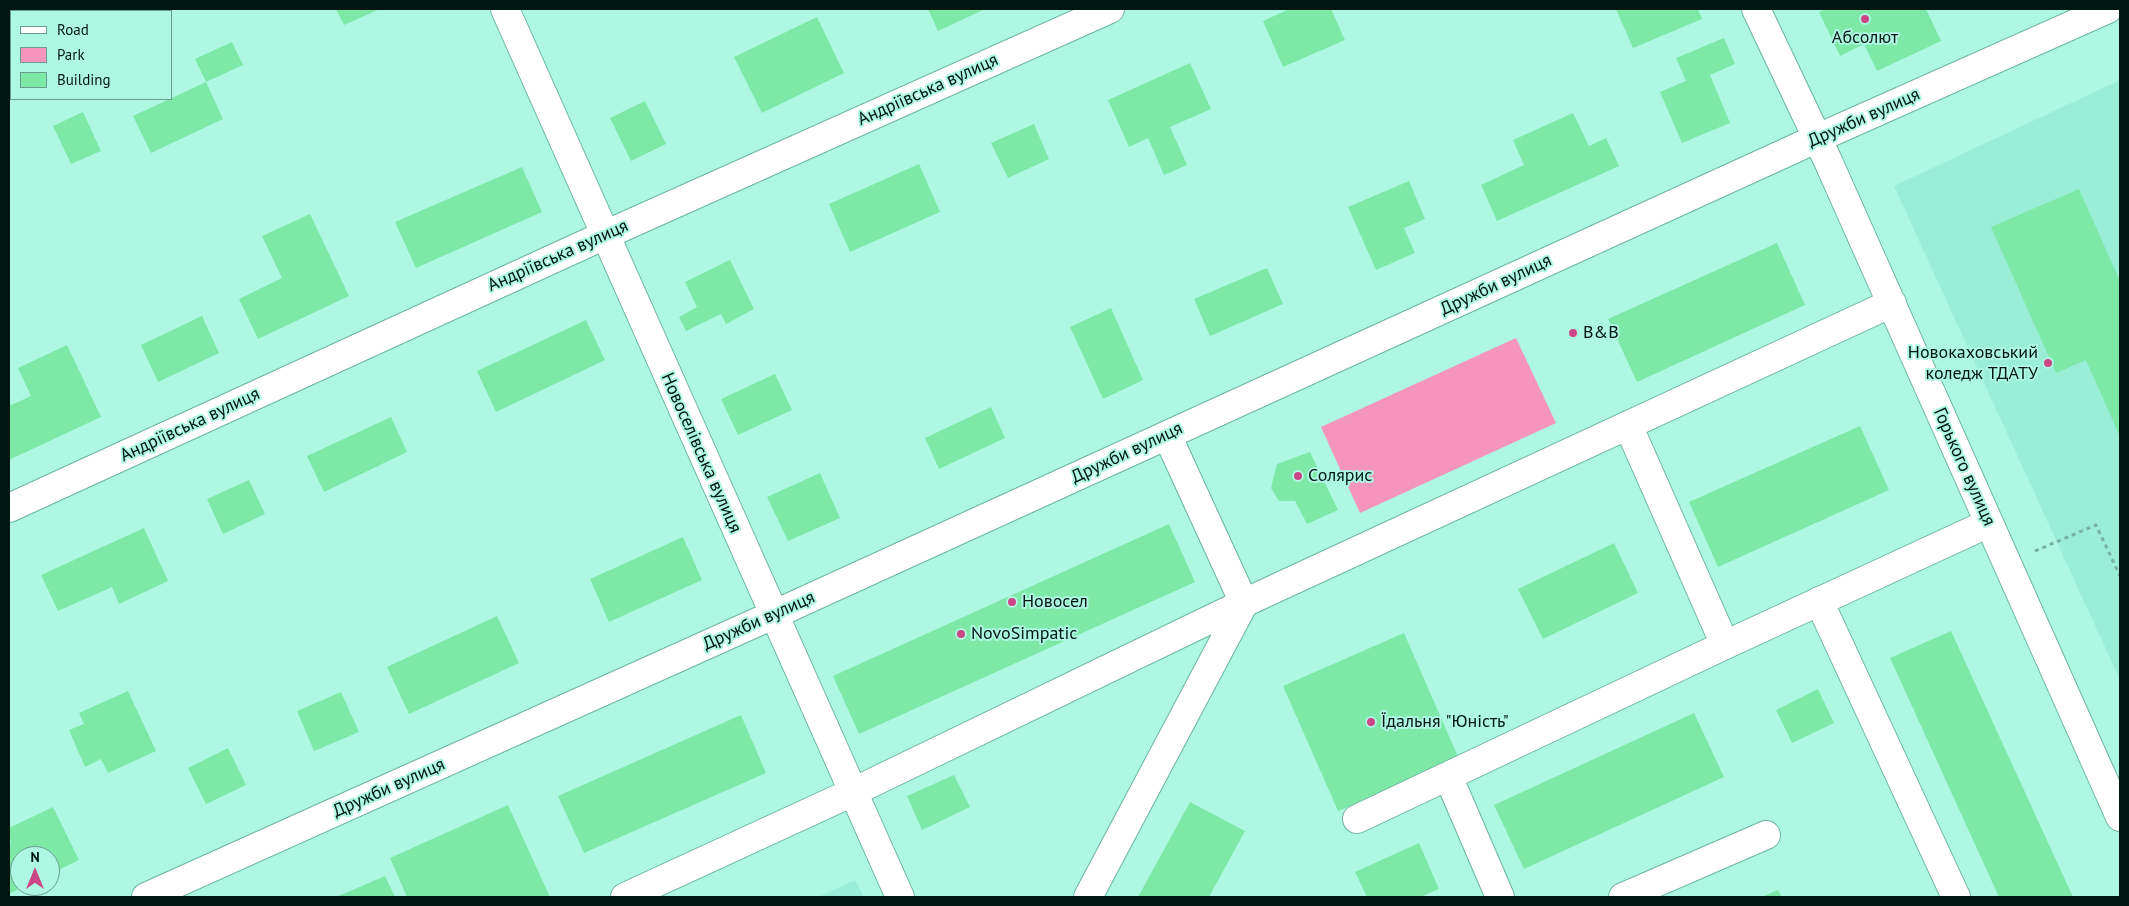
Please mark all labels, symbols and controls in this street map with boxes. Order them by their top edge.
legend [10,10,172,100]
marker: Абсолют [1859,13,1871,25]
text: Road [57,20,89,39]
place label: Абсолют [1832,27,1898,49]
text: Park [57,45,85,64]
street label: Андріївська вулиця [854,49,1002,131]
text: Building [57,70,111,89]
street label: Дружби вулиця [1805,84,1923,152]
street label: Андріївська вулиця [484,215,632,297]
street label: Дружби вулиця [1437,250,1555,320]
place label: В&В [1583,322,1619,344]
marker: В&В [1567,327,1579,339]
place label: Новокаховський коледж ТДАТУ [1908,342,2038,384]
marker: Новокаховський коледж ТДАТУ [2042,357,2054,369]
street label: Новоселівська вулиця [656,370,746,536]
street label: Андріївська вулиця [117,383,263,467]
street label: Горького вулиця [1928,405,2000,529]
street label: Дружби вулиця [1068,418,1186,488]
place label: Солярис [1308,465,1372,487]
marker: Солярис [1292,470,1304,482]
street label: Дружби вулиця [700,587,818,655]
place label: Новосел [1022,591,1088,613]
marker: Новосел [1006,596,1018,608]
place label: NovoSimpatic [971,623,1077,645]
marker: NovoSimpatic [955,628,967,640]
place label: Їдальня "Юність" [1381,711,1509,733]
marker: Їдальня "Юність" [1365,716,1377,728]
street label: Дружби вулиця [330,754,448,822]
north arrow [10,846,60,896]
text: N [30,848,40,866]

